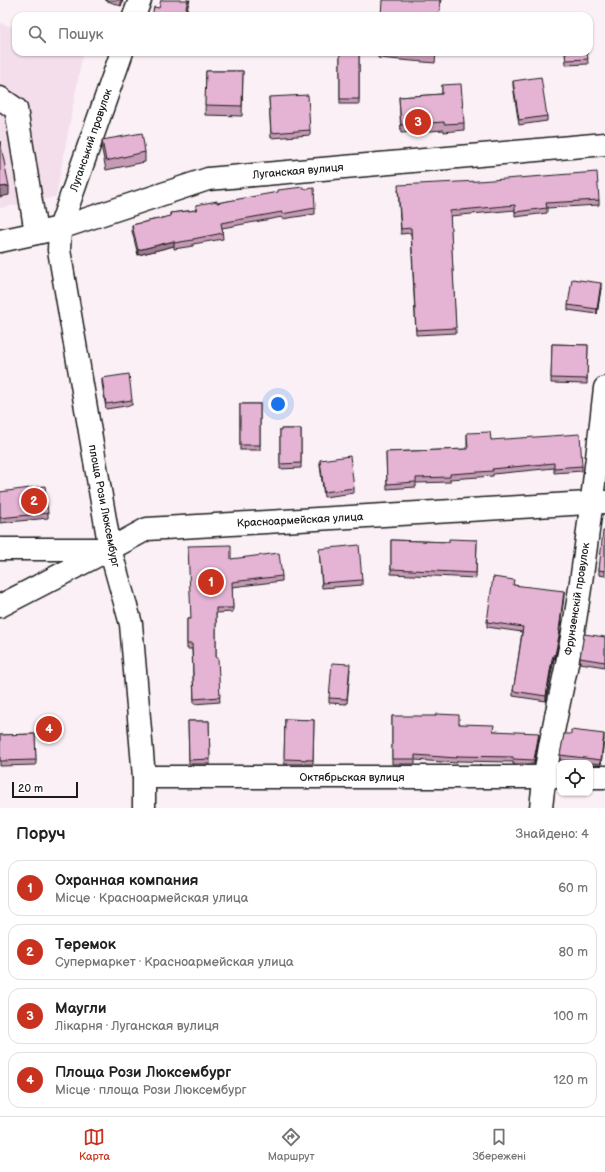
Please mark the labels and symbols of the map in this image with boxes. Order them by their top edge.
street label: Луганський провулок [67,87,115,194]
pin: 3 [405,107,431,137]
street label: Луганская вулиця [251,161,344,182]
your location [268,394,288,414]
street label: площа Рози Люксембург [86,443,122,569]
pin: 2 [21,486,47,516]
street label: Красноармейская улица [236,510,364,530]
street label: Фрунзенскій провулок [562,542,592,656]
pin: 1 [198,567,224,597]
pin: 4 [36,714,62,744]
street label: Октябрьская вулиця [299,771,405,784]
scale bar [12,780,78,799]

